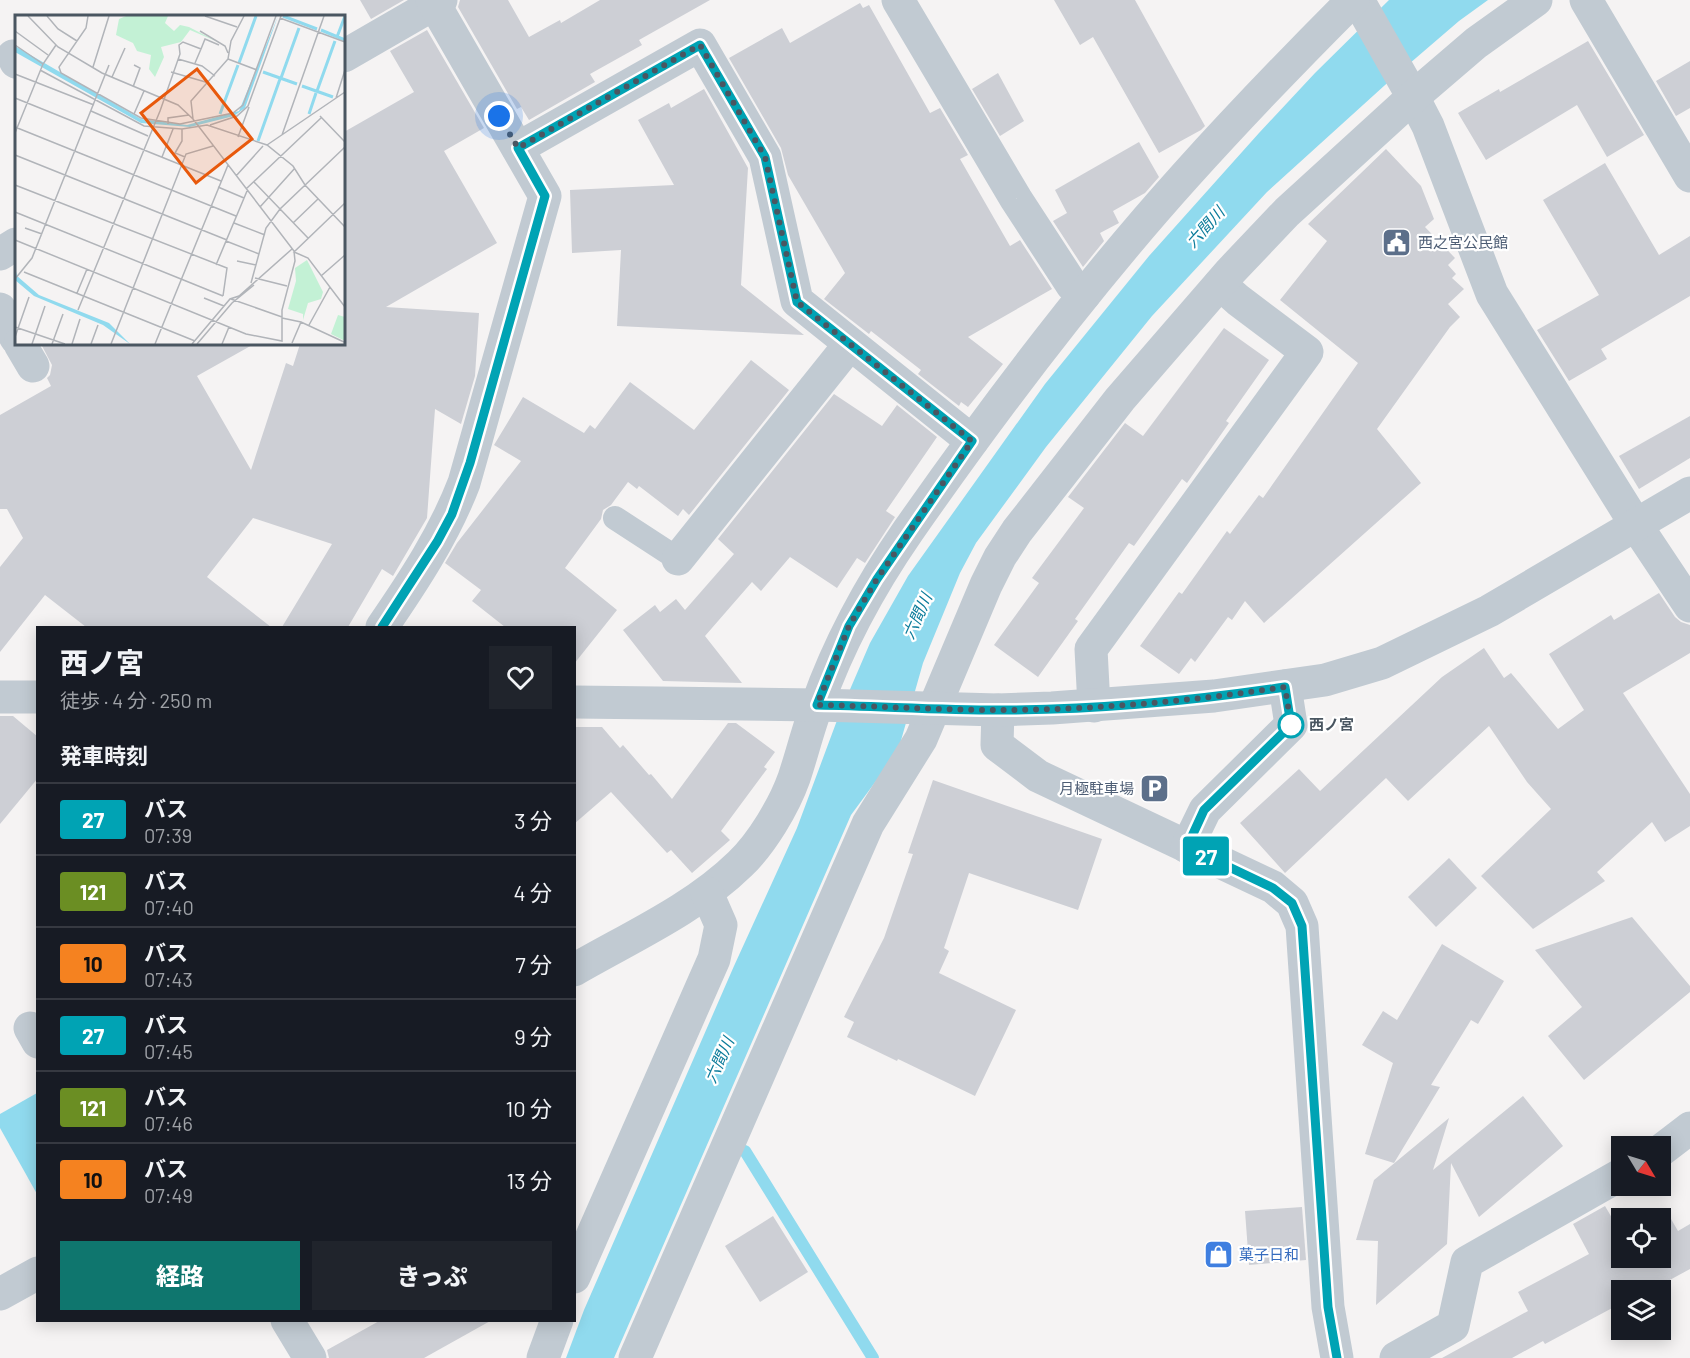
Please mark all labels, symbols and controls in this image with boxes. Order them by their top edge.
inset map [15,15,345,345]
your location [484,101,514,131]
water label: 六間川 [1182,201,1229,251]
public building icon: 西之宮公民館 [1381,227,1413,259]
place label: 西之宮公民館 [1418,233,1508,251]
water label: 六間川 [898,588,936,642]
text: 西ノ宮 [60,645,144,679]
button: heart [489,646,552,709]
text: 徒歩 · 4 分 · 250 m [60,688,212,712]
marker: 西ノ宮 [1278,712,1304,738]
place label: 西ノ宮 [1309,715,1354,733]
text: 発車時刻 [60,742,148,768]
parking icon: 月極駐車場 [1139,773,1171,805]
place label: 月極駐車場 [1059,779,1134,797]
text: バス [144,795,188,821]
text: 27 [82,807,104,832]
text: 3 分 [514,807,552,833]
text: 07:39 [144,823,192,847]
line badge: 27 [1179,836,1233,876]
text: 27 [1195,844,1217,869]
text: バス [144,867,188,893]
text: 121 [80,879,106,904]
text: 4 分 [513,879,552,905]
text: 07:40 [144,895,194,919]
text: バス [144,939,188,965]
text: 10 [83,951,103,976]
text: 7 分 [515,951,552,977]
text: 07:43 [144,967,193,991]
text: バス [144,1011,188,1037]
text: 27 [82,1023,104,1048]
text: 9 分 [514,1023,552,1049]
water label: 六間川 [700,1032,738,1086]
text: 07:45 [144,1039,193,1063]
text: バス [144,1083,188,1109]
text: 121 [80,1095,106,1120]
text: 10 分 [505,1095,552,1121]
text: 07:46 [144,1111,193,1135]
north arrow [1611,1136,1671,1196]
map controls [1611,1136,1671,1340]
text: バス [144,1155,188,1181]
text: 10 [83,1167,103,1192]
text: 13 分 [507,1167,552,1193]
text: 07:49 [144,1183,193,1207]
button: locate [1611,1208,1671,1268]
shop icon: 菓子日和 [1202,1239,1234,1271]
button: 経路 [60,1241,300,1310]
button: きっぷ [312,1241,552,1310]
place label: 菓子日和 [1239,1245,1299,1263]
button: layers [1611,1280,1671,1340]

